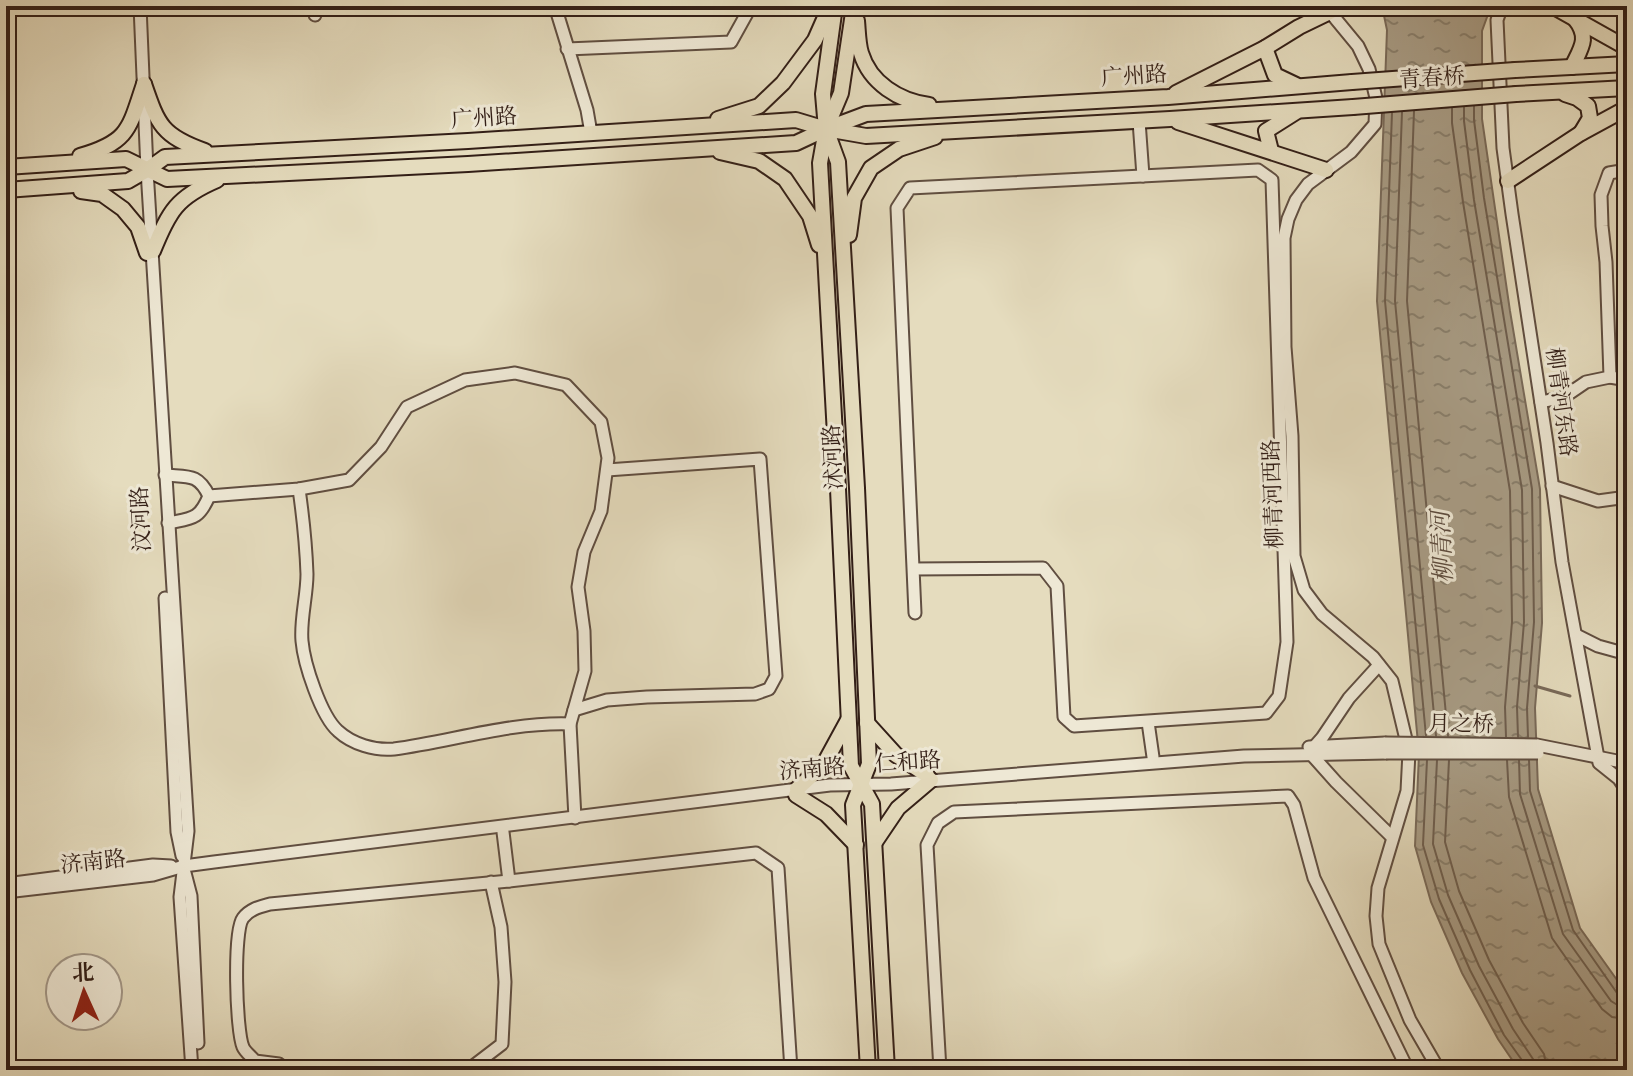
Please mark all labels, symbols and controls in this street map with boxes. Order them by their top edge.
street label: 广州路 [1100,59,1168,93]
street label: 青春桥 [1398,61,1466,95]
street label: 广州路 [450,101,518,135]
street label: 柳青河东路 [1538,345,1584,459]
street label: 沭河路 [816,423,850,491]
street label: 柳青河西路 [1256,439,1290,549]
street label: 汶河路 [124,485,158,553]
water label: 柳青河 [1424,506,1460,584]
street label: 月之桥 [1428,708,1494,740]
street label: 仁和路 [874,745,942,779]
street label: 济南路 [778,751,846,787]
street label: 济南路 [59,844,127,880]
north arrow [44,952,124,1032]
text: 北 [71,957,95,989]

